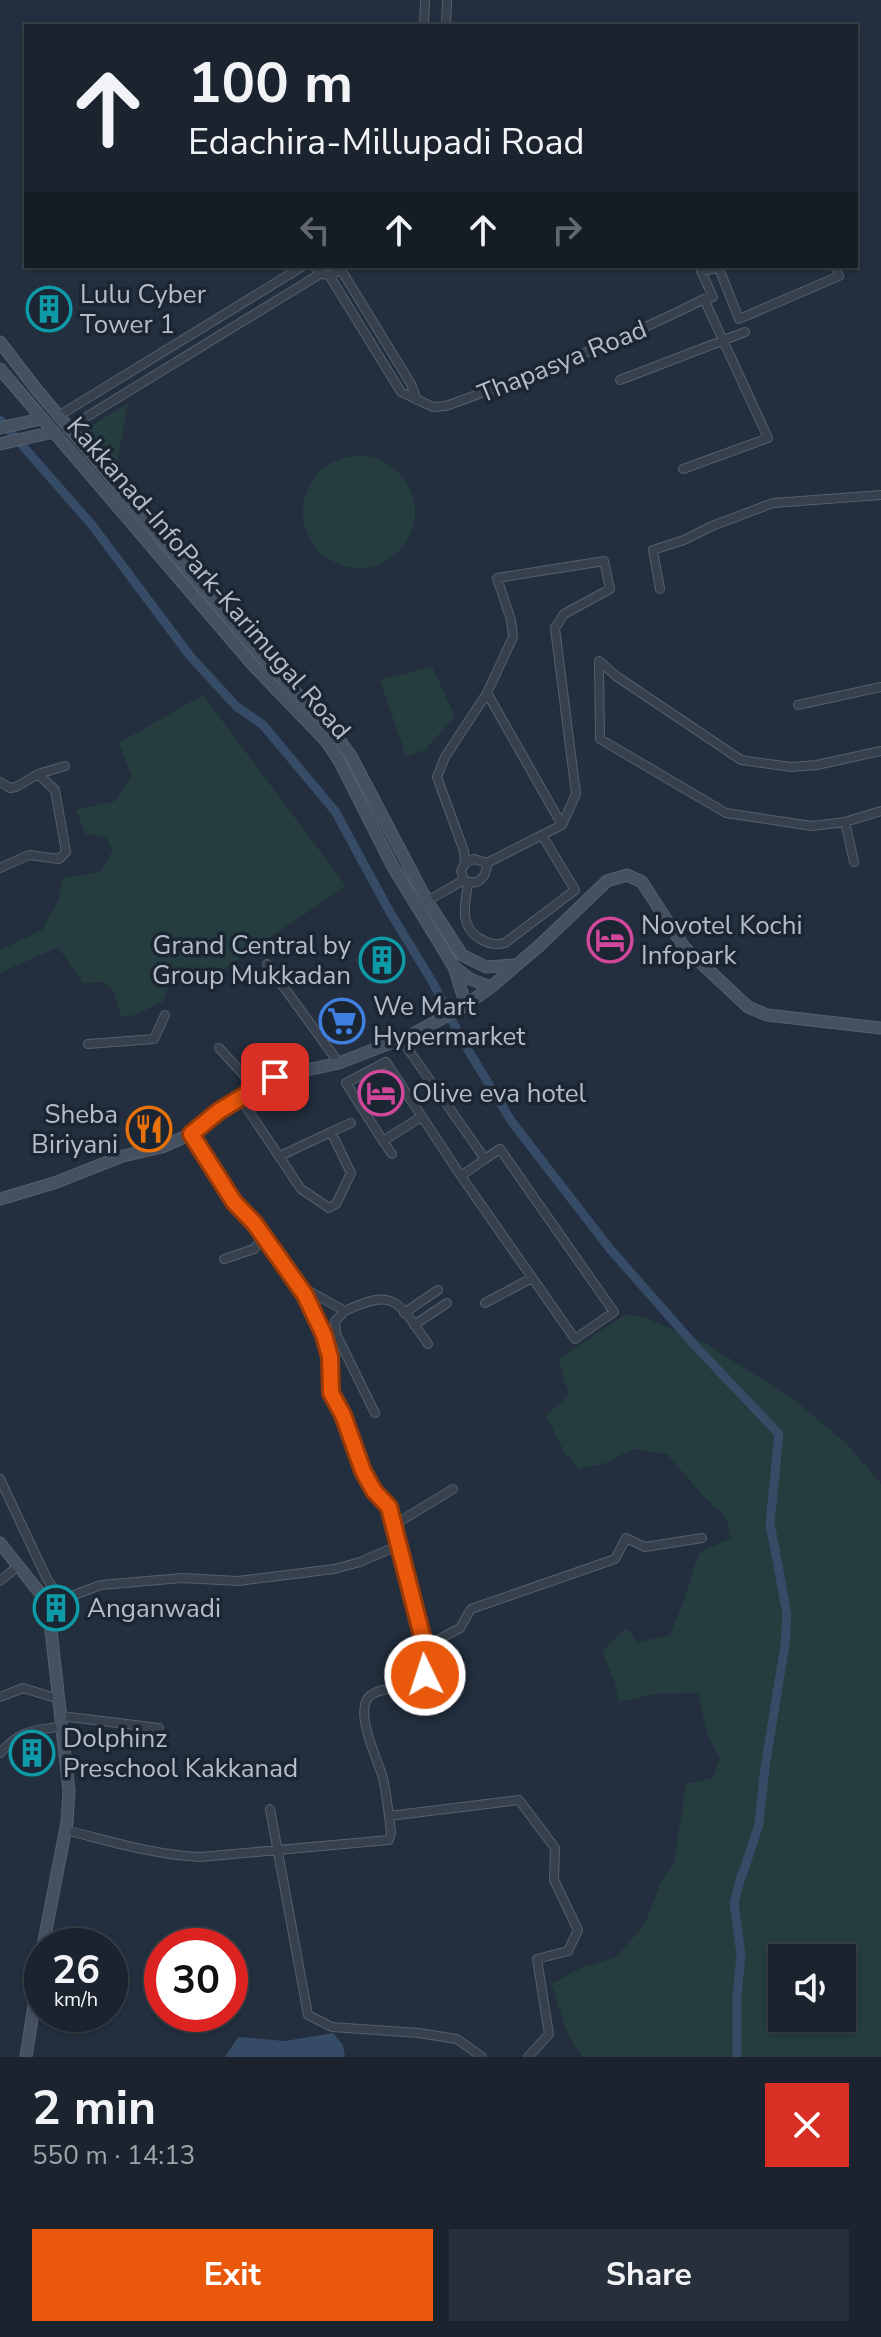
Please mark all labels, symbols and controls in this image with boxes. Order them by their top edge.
text: 100 m [188,45,353,122]
icon: ahead [56,56,160,160]
text: Edachira-Millupadi Road [188,118,585,167]
icon: left [293,208,337,252]
icon: ahead [377,208,421,252]
icon: ahead [461,208,505,252]
icon: right [545,208,589,252]
place label: Lulu Cyber Tower 1 [80,277,207,342]
building icon: Lulu Cyber Tower 1 [25,285,73,333]
street label: Thapasya Road [472,312,652,411]
street label: Kakkanad-InfoPark-Karimugal Road [59,410,359,747]
place label: Novotel Kochi Infopark [641,908,802,973]
hotel icon: Novotel Kochi Infopark [586,916,634,964]
place label: Grand Central by Group Mukkadan [152,928,352,993]
building icon: Grand Central by Group Mukkadan [358,936,406,984]
place label: We Mart Hypermarket [373,989,526,1054]
supermarket icon: We Mart Hypermarket [318,997,366,1045]
pin [241,1043,309,1111]
icon: arrive [253,1055,297,1099]
hotel icon: Olive eva hotel [357,1069,405,1117]
place label: Olive eva hotel [412,1076,587,1111]
place label: Sheba Biriyani [31,1097,118,1162]
restaurant icon: Sheba Biriyani [125,1105,173,1153]
building icon: Anganwadi [32,1584,80,1632]
place label: Anganwadi [87,1591,221,1626]
position arrow [383,1633,467,1717]
place label: Dolphinz Preschool Kakkanad [63,1721,298,1786]
building icon: Dolphinz Preschool Kakkanad [8,1729,56,1777]
speed limit sign: 30 [144,1928,248,2032]
text: 26 [52,1943,100,1997]
map controls [768,1944,856,2032]
button: sound [768,1944,856,2032]
text: km/h [54,1986,98,2013]
text: 2 min [32,2075,156,2141]
button: close [765,2083,849,2167]
text: 550 m · 14:13 [32,2138,195,2173]
button: Exit [32,2229,433,2321]
button: Share [449,2229,849,2321]

